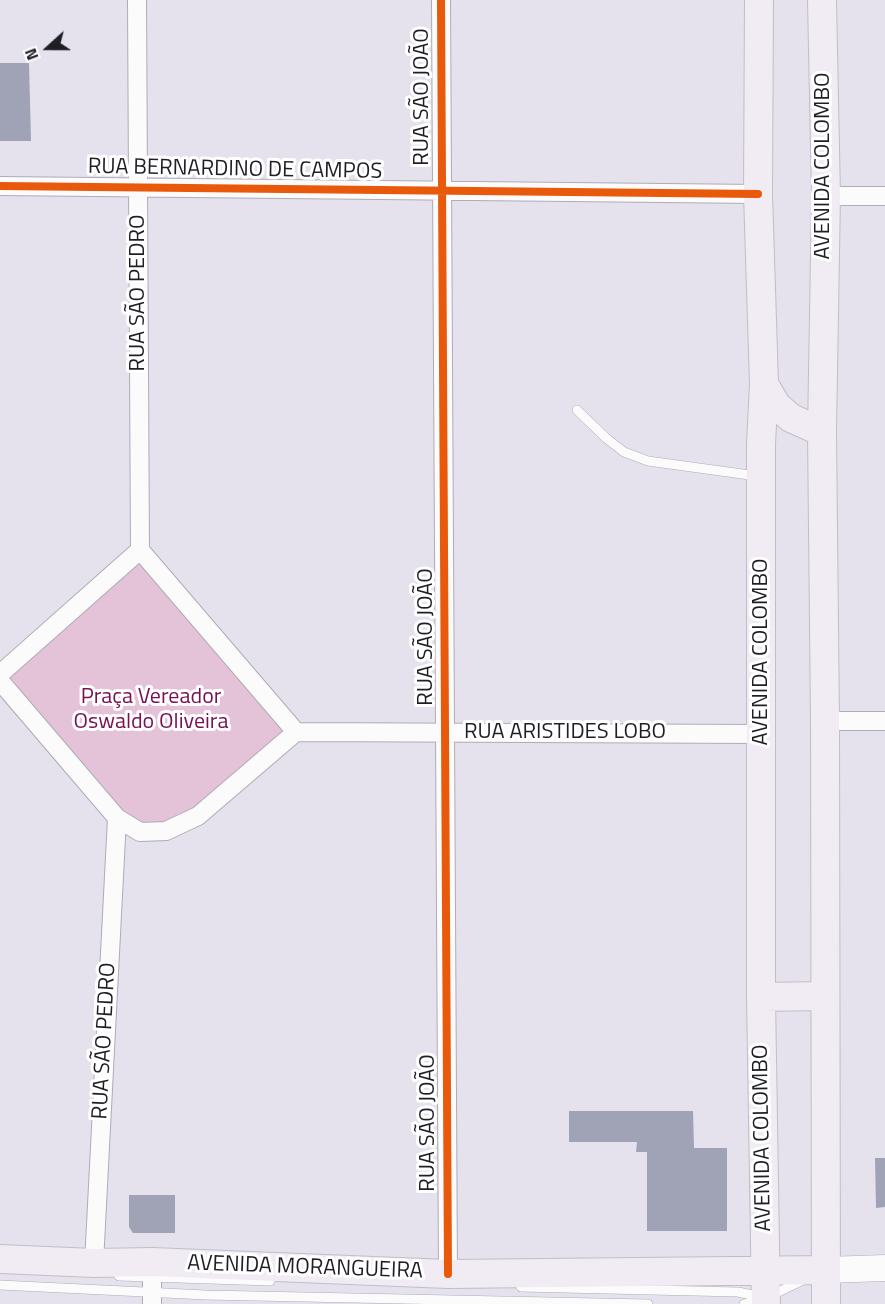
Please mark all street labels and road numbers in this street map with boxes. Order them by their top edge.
street label: RUA SÃO JOÃO [410,28,436,166]
street label: AVENIDA COLOMBO [811,73,837,259]
street label: RUA BERNARDINO DE CAMPOS [88,154,382,186]
street label: RUA SÃO PEDRO [126,215,152,371]
street label: AVENIDA COLOMBO [749,559,775,745]
street label: RUA SÃO JOÃO [414,568,440,706]
street label: RUA ARISTIDES LOBO [464,720,666,746]
street label: RUA SÃO PEDRO [88,962,122,1120]
street label: AVENIDA COLOMBO [748,1044,778,1232]
street label: RUA SÃO JOÃO [416,1054,442,1192]
street label: AVENIDA MORANGUEIRA [187,1251,423,1285]

